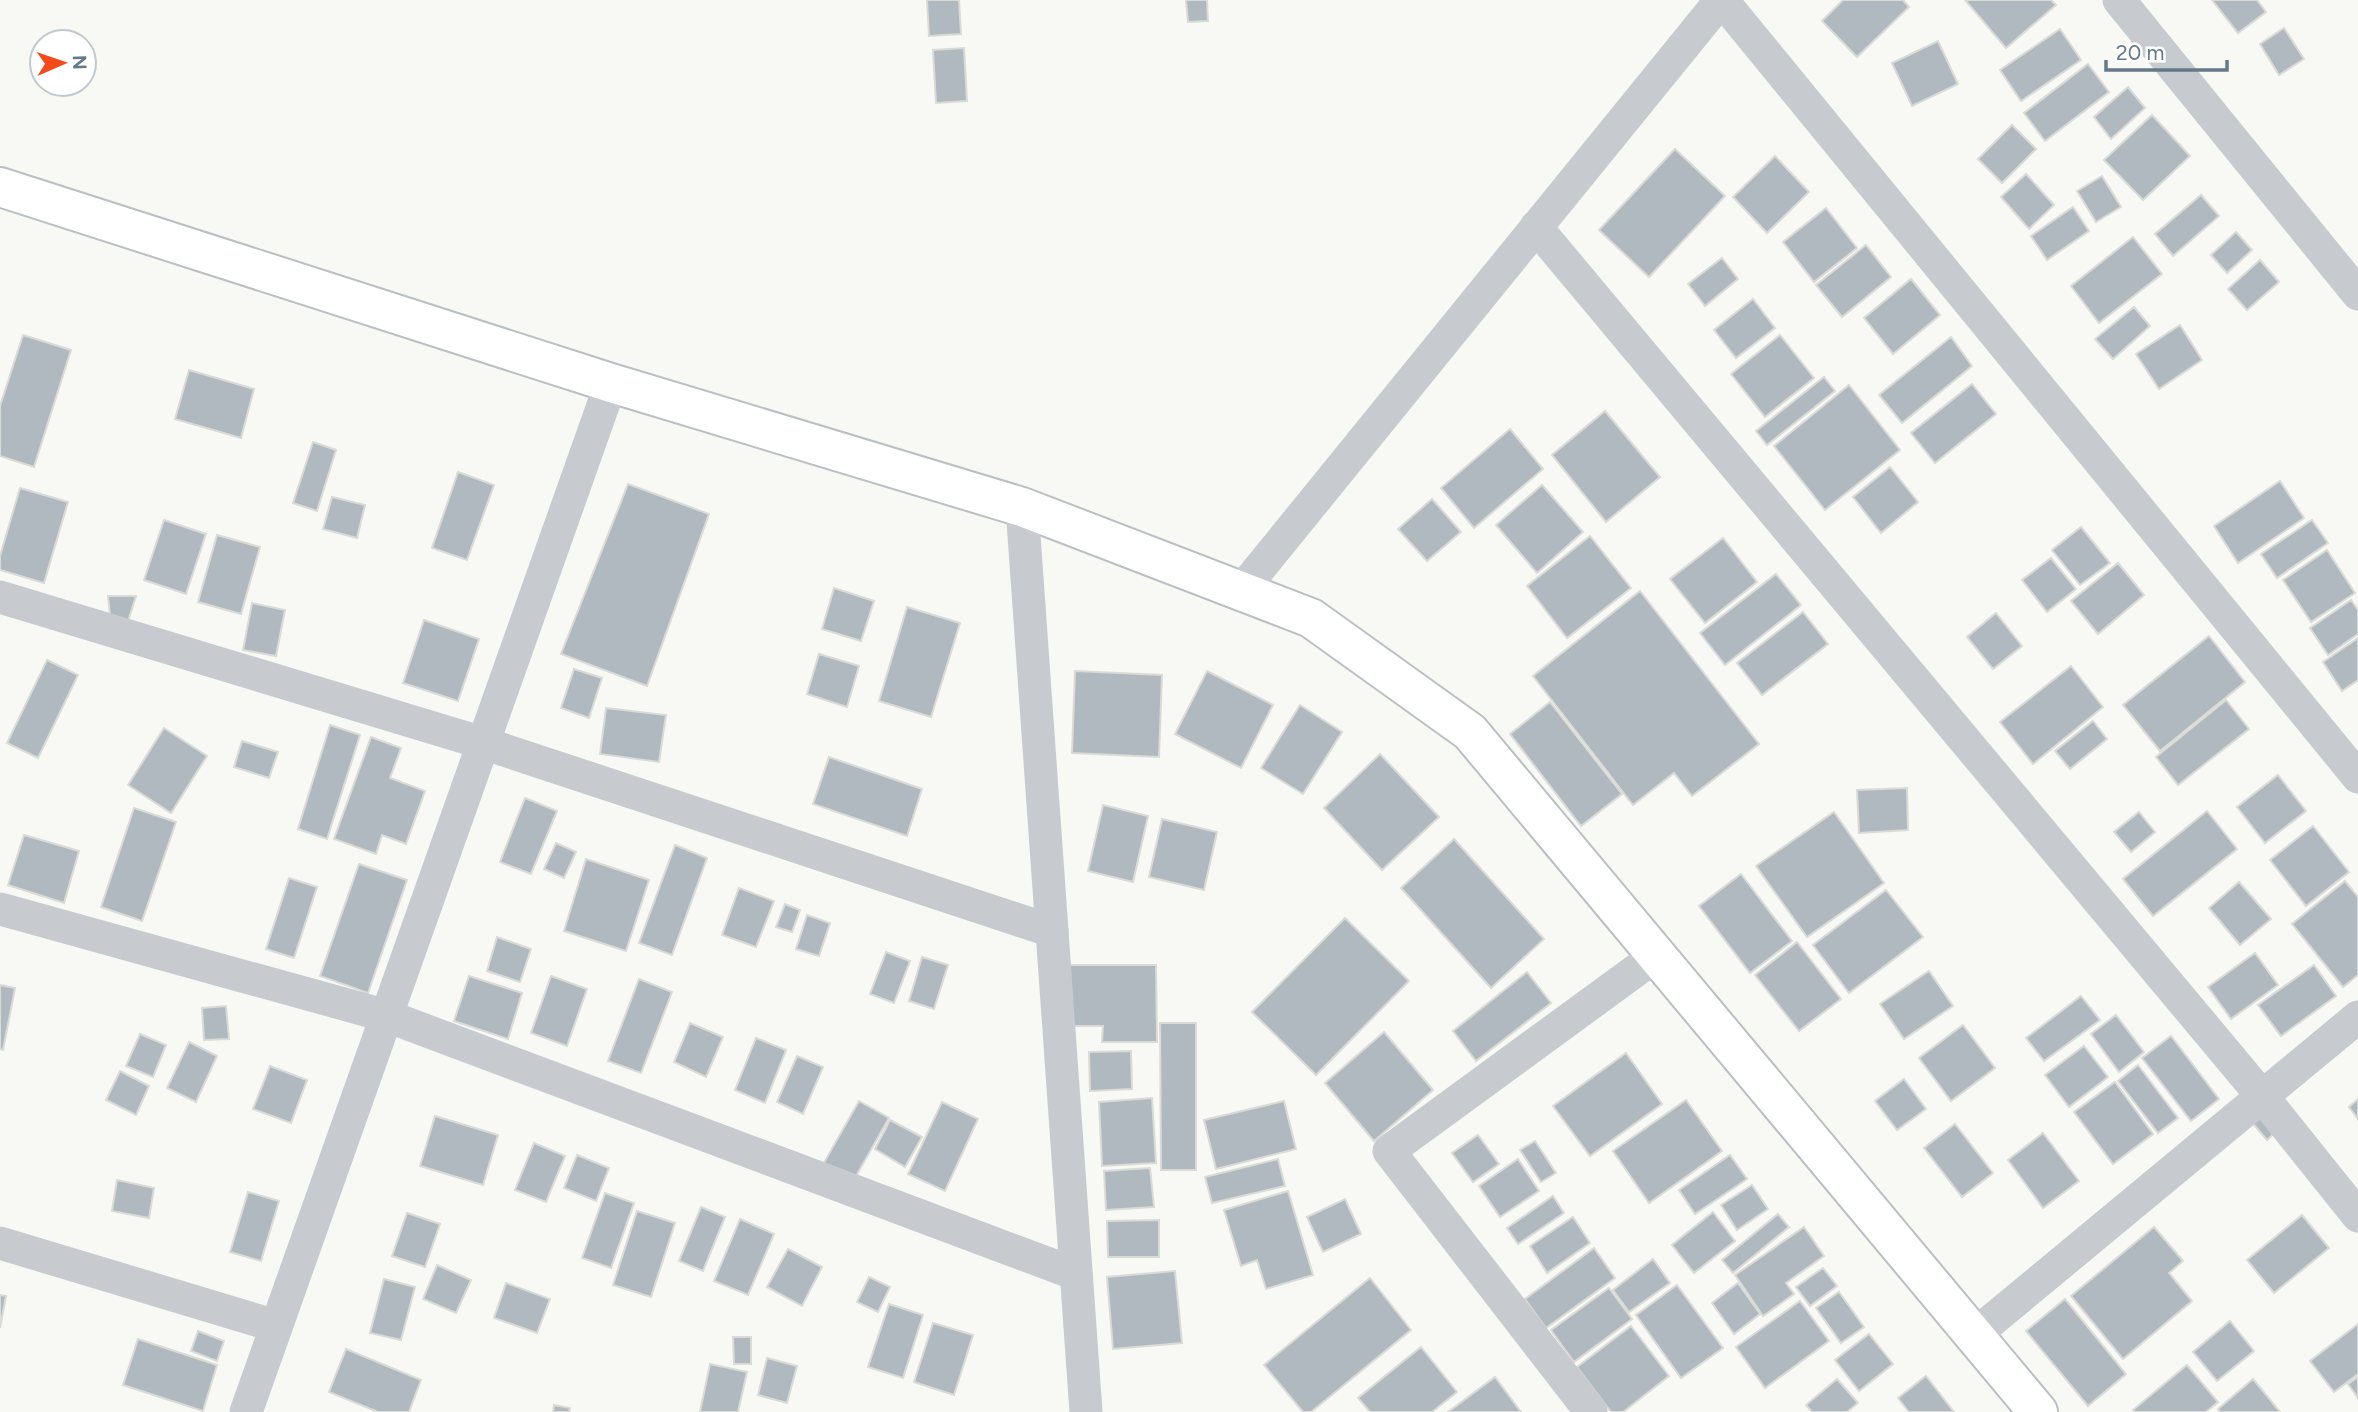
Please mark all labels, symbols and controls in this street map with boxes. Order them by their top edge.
north arrow [28,28,98,98]
scale bar [2106,28,2227,72]
text: 20 m [2116,40,2164,65]
text: N [68,55,91,70]

